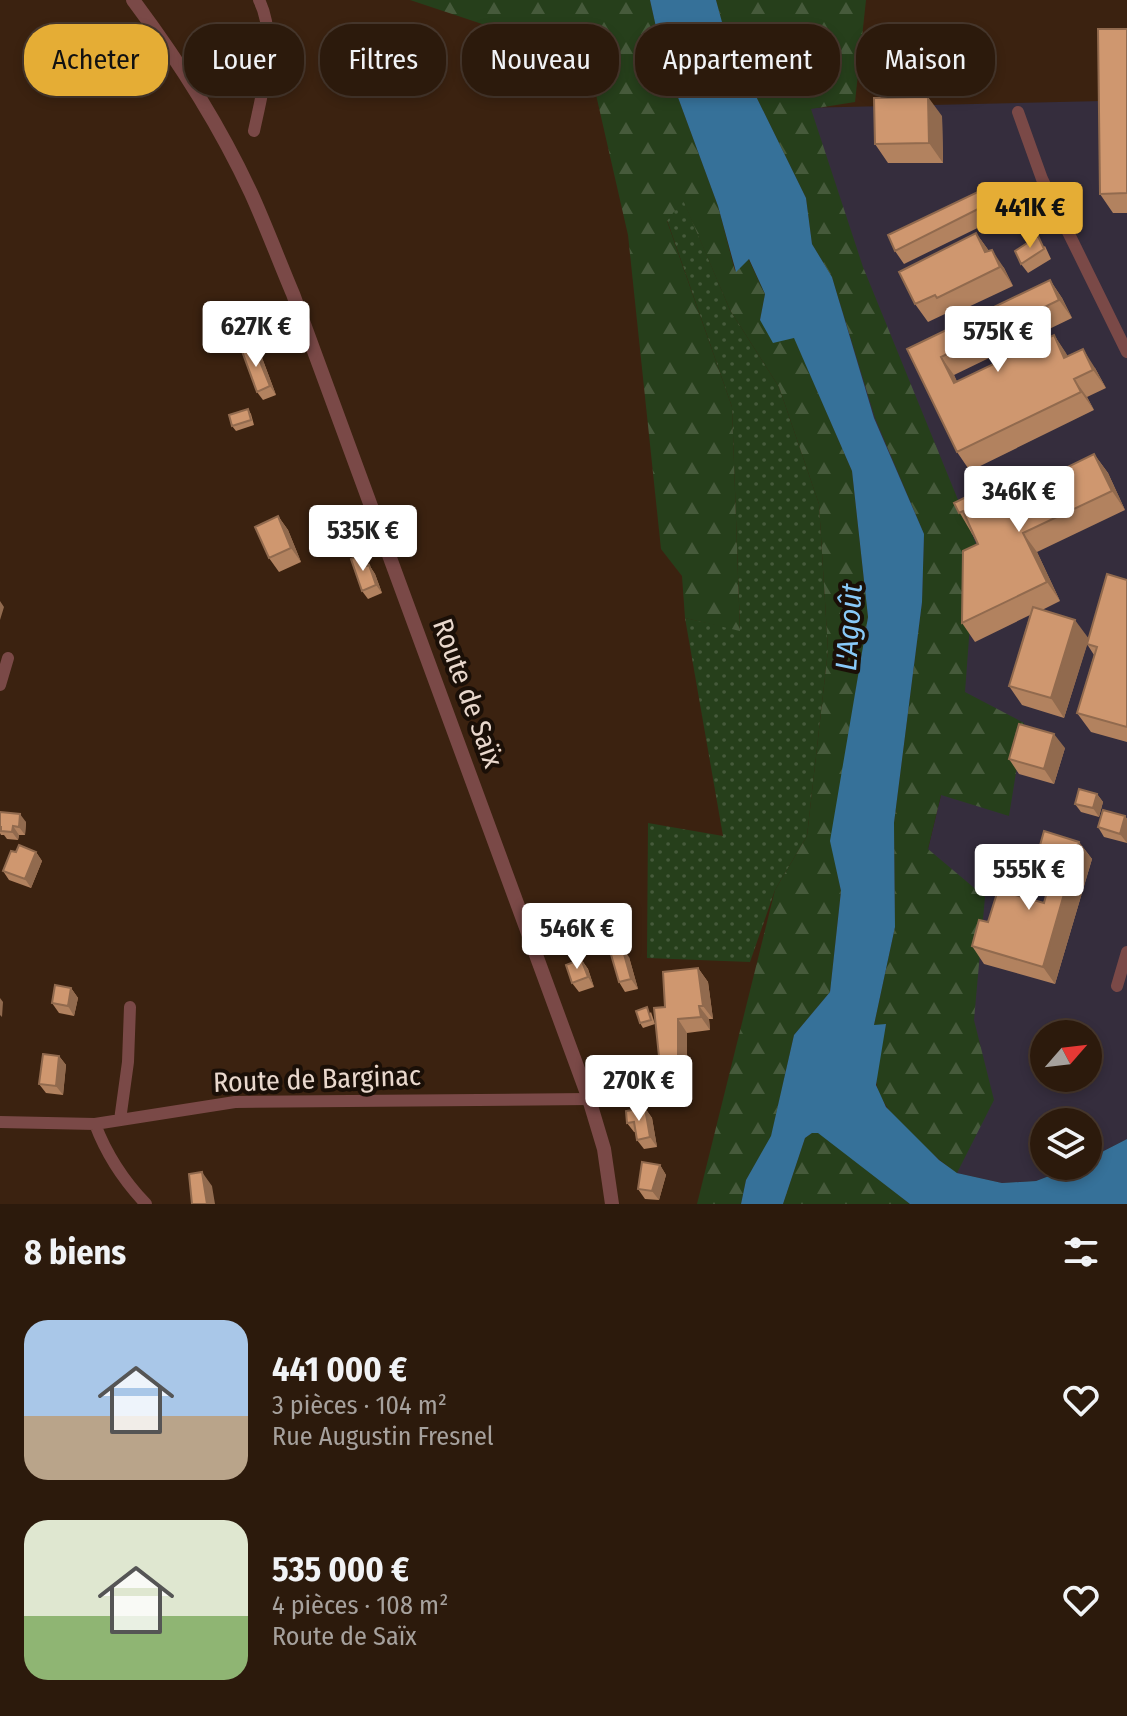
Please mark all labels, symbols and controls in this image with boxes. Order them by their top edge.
chip: Acheter [24,24,168,96]
chip: Louer [184,24,304,96]
chip: Filtres [320,24,446,96]
chip: Nouveau [462,24,619,96]
chip: Appartement [635,24,840,96]
chip: Maison [856,24,995,96]
pin: 441K € [965,182,1095,250]
text: 441K € [995,192,1065,223]
pin: 627K € [191,301,321,369]
pin: 575K € [933,306,1063,374]
text: 627K € [221,311,291,342]
text: 575K € [963,316,1033,347]
pin: 346K € [954,466,1084,534]
text: 346K € [982,476,1056,507]
pin: 535K € [298,505,428,573]
text: 535K € [327,515,399,546]
water label: L'Agoût [828,582,870,672]
street label: Route de Saïx [426,614,510,772]
pin: 555K € [964,844,1094,912]
text: 555K € [993,854,1065,885]
pin: 546K € [512,903,642,971]
text: 546K € [540,913,614,944]
north arrow [1030,1020,1102,1092]
map controls [1030,1020,1102,1180]
pin: 270K € [574,1055,704,1123]
street label: Route de Barginac [213,1059,421,1099]
text: 270K € [603,1065,675,1096]
button: layers [1030,1108,1102,1180]
icon: filters [1059,1230,1103,1274]
text: 8 biens [24,1232,126,1273]
text: 441 000 € [272,1349,407,1390]
icon: home [88,1352,184,1448]
icon: heart [1059,1378,1103,1422]
text: 3 pièces · 104 m² [272,1390,447,1421]
text: Rue Augustin Fresnel [272,1421,494,1452]
text: 535 000 € [272,1549,409,1590]
icon: home [88,1552,184,1648]
icon: heart [1059,1578,1103,1622]
text: 4 pièces · 108 m² [272,1590,448,1621]
text: Route de Saïx [272,1621,417,1652]

